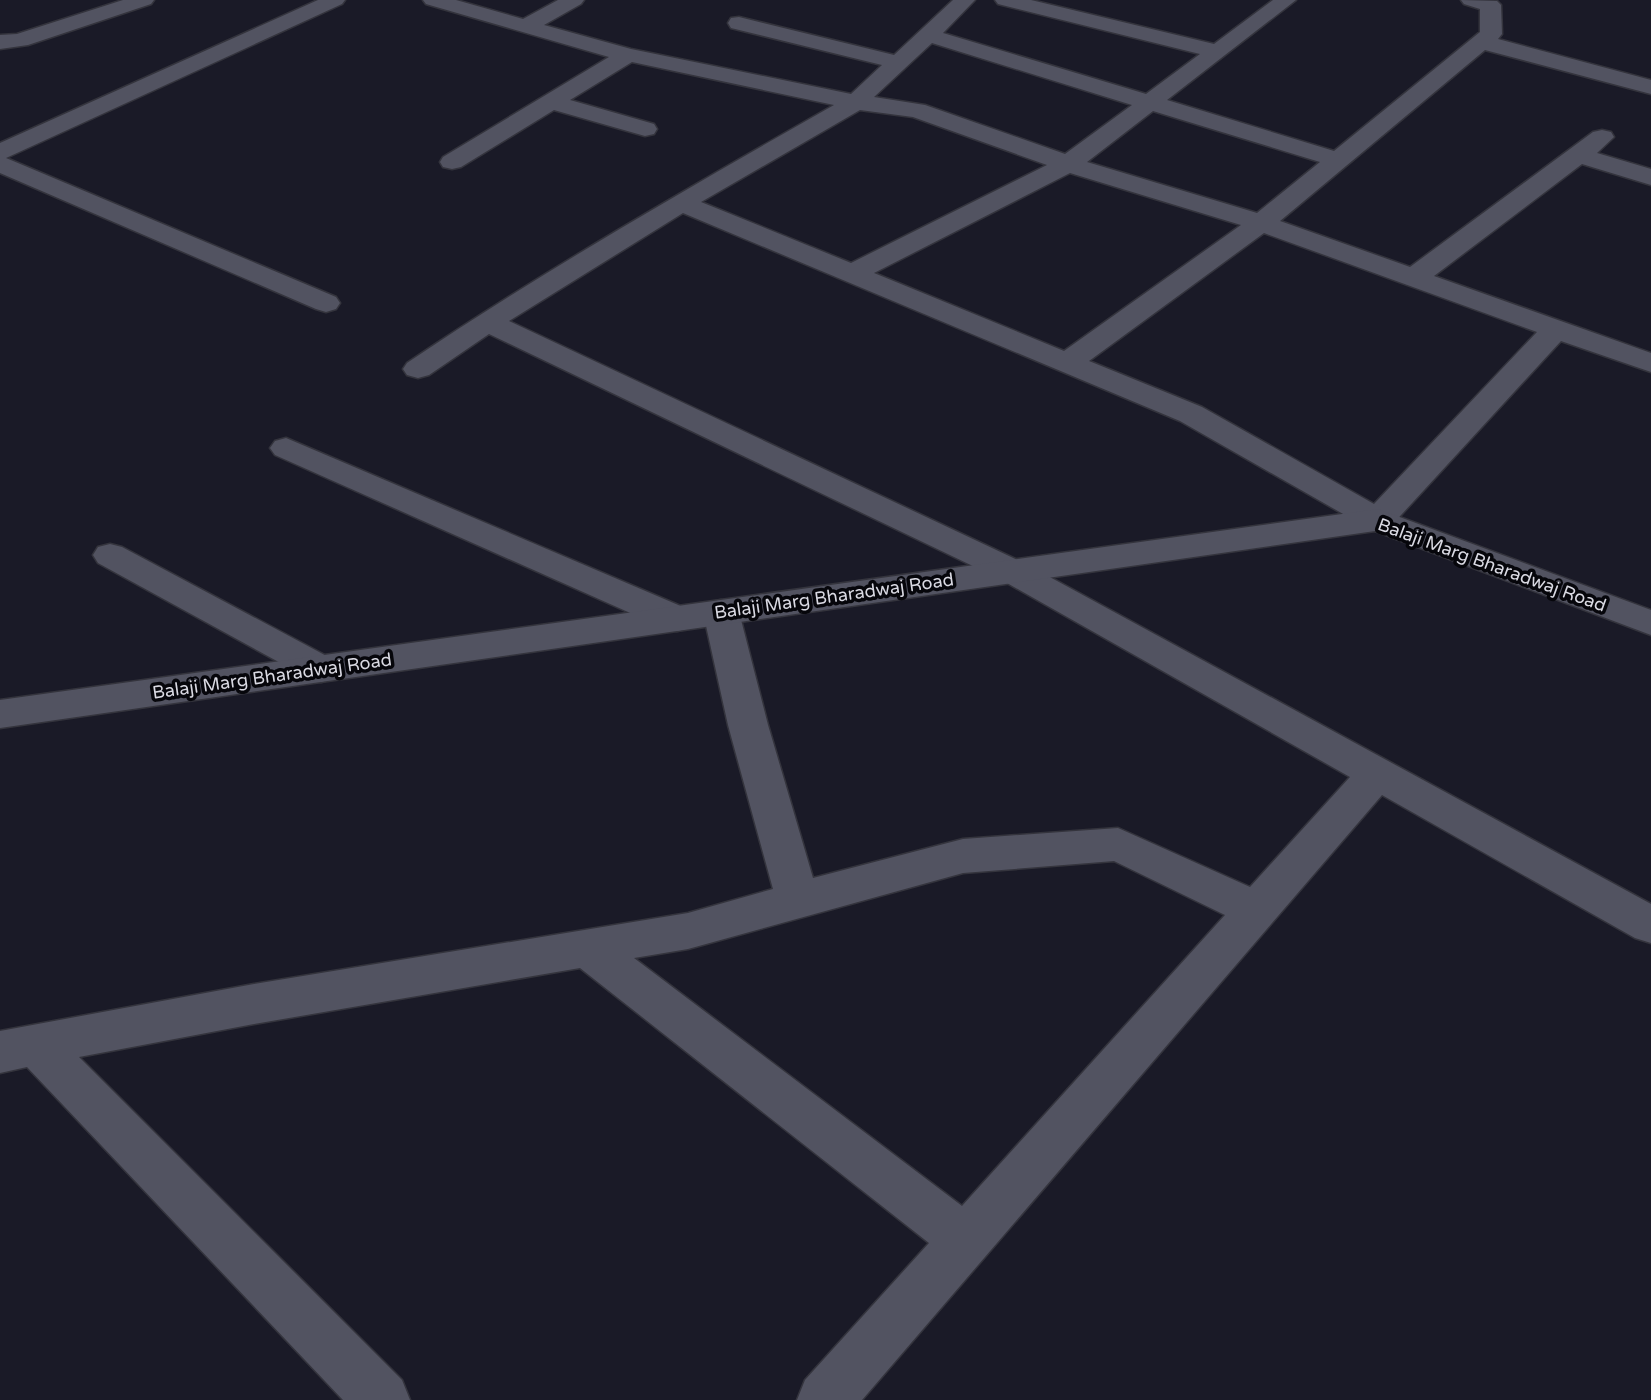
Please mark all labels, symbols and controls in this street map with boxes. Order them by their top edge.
street label: Balaji Marg Bharadwaj Road [1375,513,1609,617]
street label: Balaji Marg Bharadwaj Road [713,568,955,624]
street label: Balaji Marg Bharadwaj Road [151,648,393,704]

